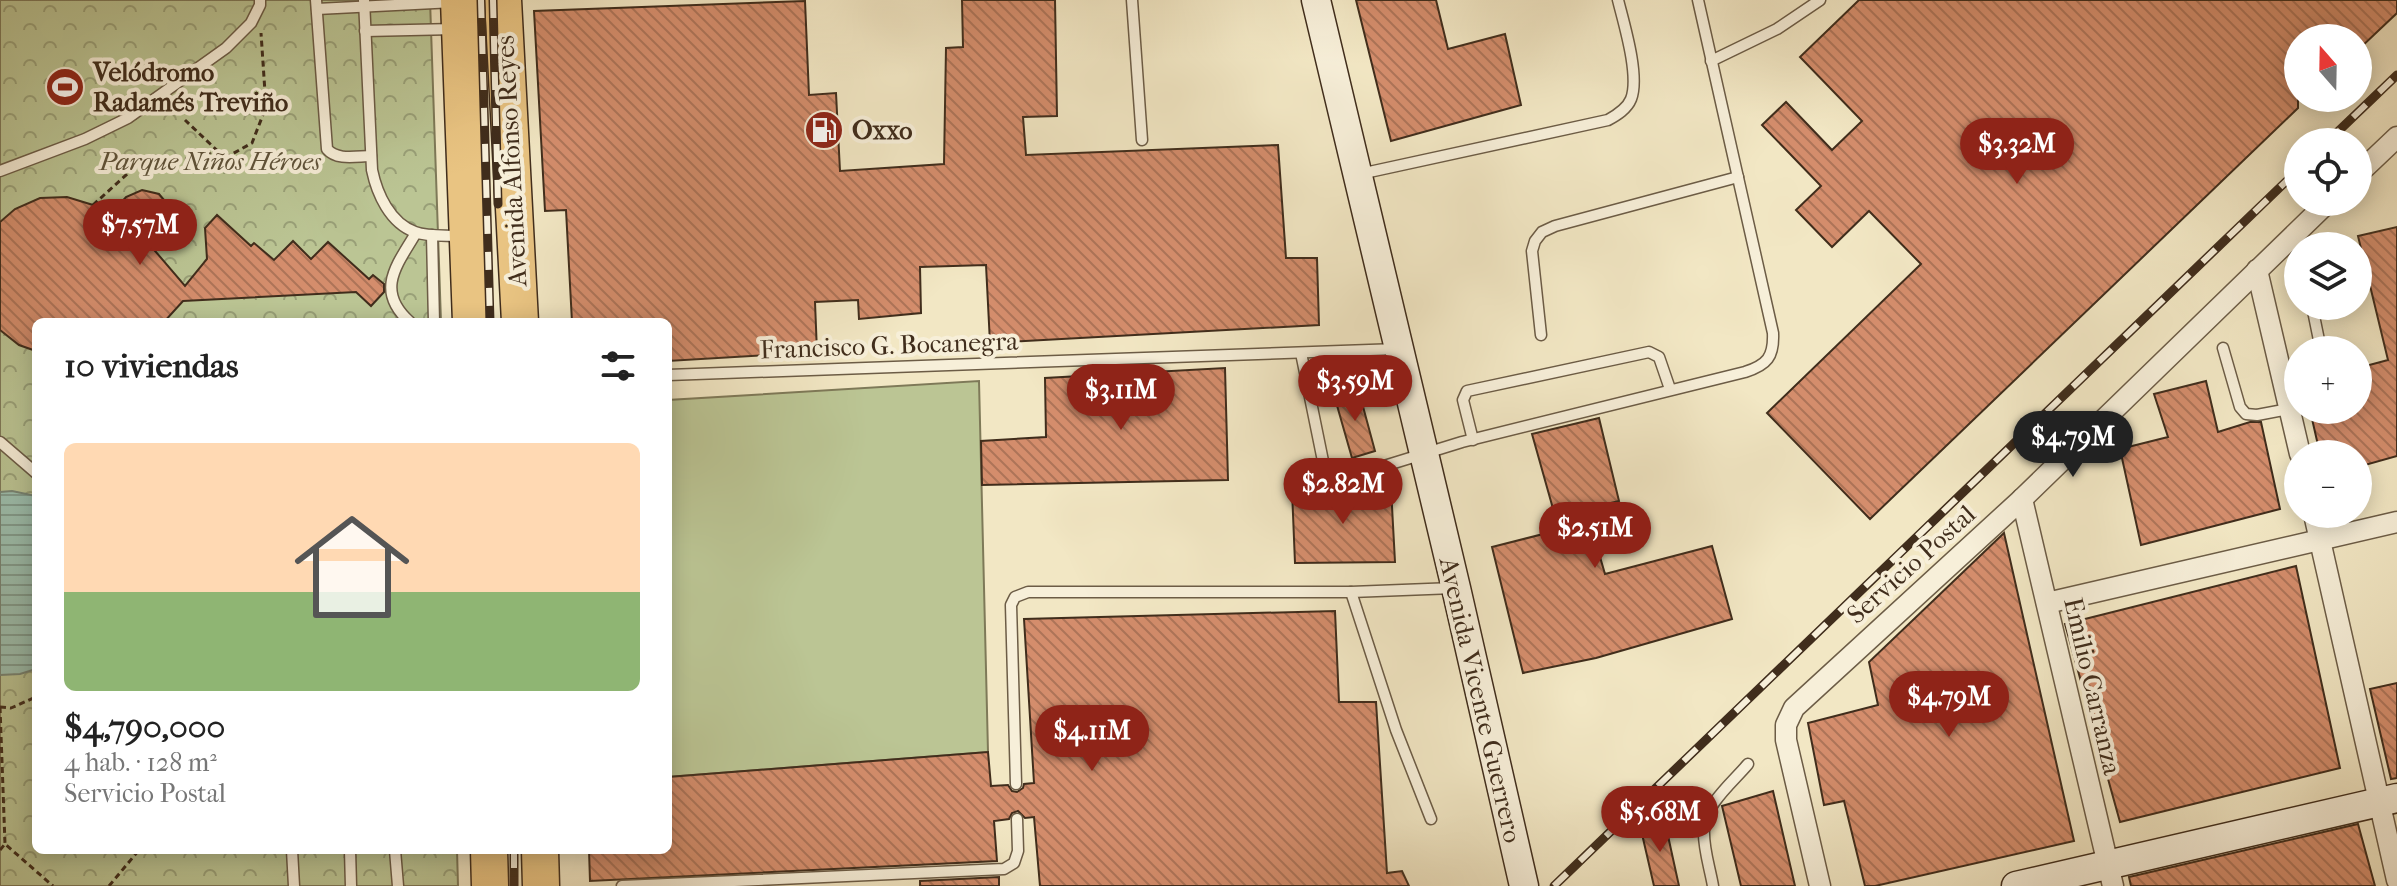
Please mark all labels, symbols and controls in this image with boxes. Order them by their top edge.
north arrow [2284,24,2372,112]
map controls [2284,24,2372,528]
street label: Avenida Alfonso Reyes [489,35,534,288]
place label: Velódromo Radamés Treviño [92,57,288,118]
sports icon: Velódromo Radamés Treviño [44,66,86,108]
fuel station icon: Oxxo [803,109,845,151]
place label: Oxxo [852,115,912,146]
pin: $3.32M [1952,118,2082,186]
text: $3.32M [1978,128,2056,159]
button: locate [2284,128,2372,216]
park label: Parque Niños Héroes [98,146,322,177]
pin: $7.57M [75,199,205,267]
text: $7.57M [101,209,179,240]
button: layers [2284,232,2372,320]
street label: Francisco G. Bocanegra [759,325,1020,366]
button: + [2284,336,2372,424]
icon: filters [596,344,640,388]
text: 10 viviendas [64,346,239,386]
pin: $3.59M [1290,355,1420,423]
pin: $3.11M [1056,364,1186,432]
text: $3.59M [1316,365,1394,396]
text: $3.11M [1085,374,1157,405]
pin: $4.79M [2008,411,2138,479]
text: $4.79M [2031,421,2115,452]
button: − [2284,440,2372,528]
pin: $2.82M [1278,458,1408,526]
text: $2.82M [1302,468,1384,499]
icon: home [280,495,424,639]
street label: Servicio Postal [1841,499,1982,630]
pin: $2.51M [1530,502,1660,570]
text: $2.51M [1557,512,1633,543]
street label: Avenida Vicente Guerrero [1432,553,1528,846]
street label: Emilio Carranza [2057,594,2128,779]
pin: $4.79M [1884,671,2014,739]
text: $4.79M [1907,681,1991,712]
pin: $4.11M [1027,705,1157,773]
text: $4,790,000 [64,707,225,747]
text: $4.11M [1053,715,1131,746]
text: 4 hab. · 128 m² [64,747,217,778]
text: Servicio Postal [64,778,226,809]
pin: $5.68M [1595,786,1725,854]
text: $5.68M [1619,796,1701,827]

